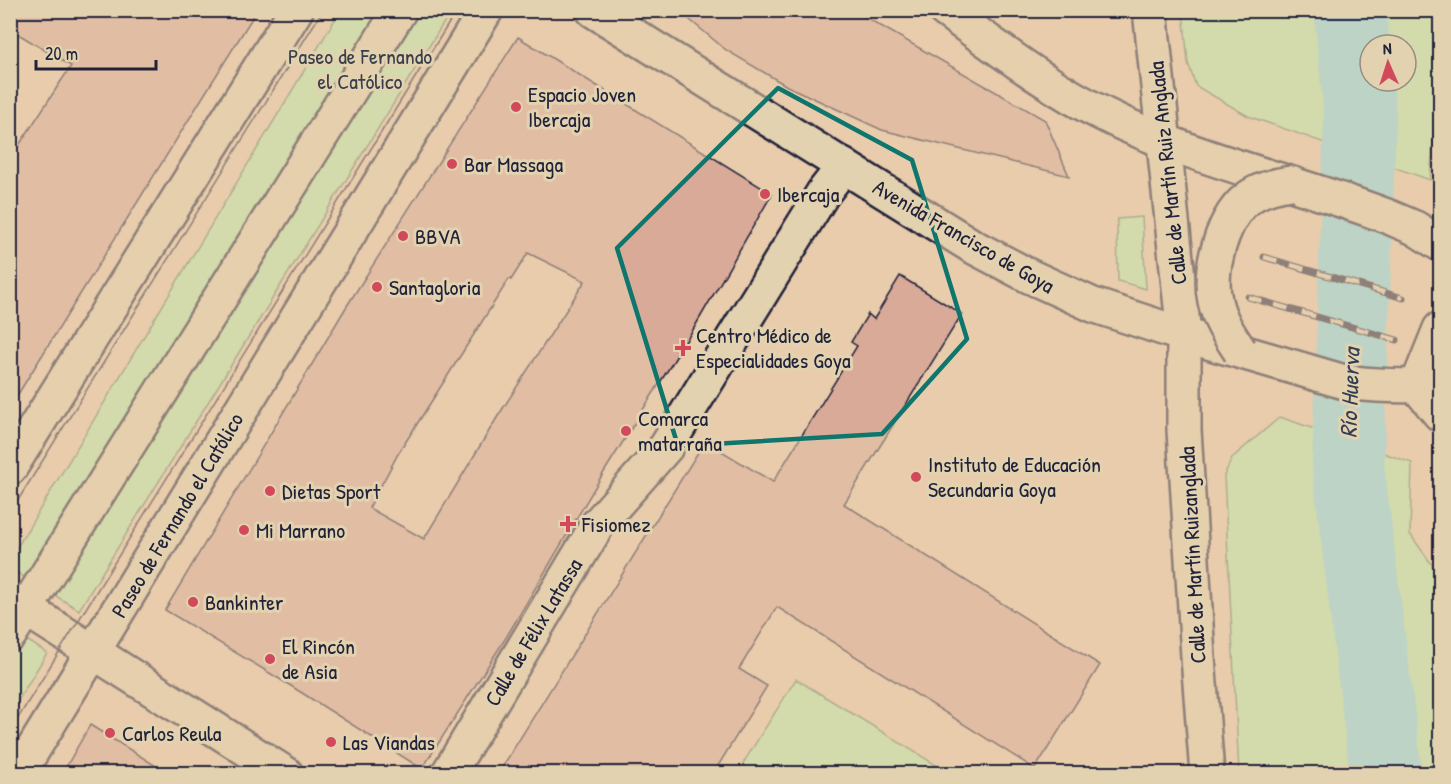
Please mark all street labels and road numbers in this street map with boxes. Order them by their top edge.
street label: Calle de Martín Ruiz Anglada [1140,59,1194,286]
street label: Avenida Francisco de Goya [868,172,1061,300]
street label: Paseo de Fernando el Católico [104,407,250,623]
street label: Calle de Martín Ruizanglada [1171,445,1213,664]
street label: Calle de Félix Latassa [477,552,589,712]

